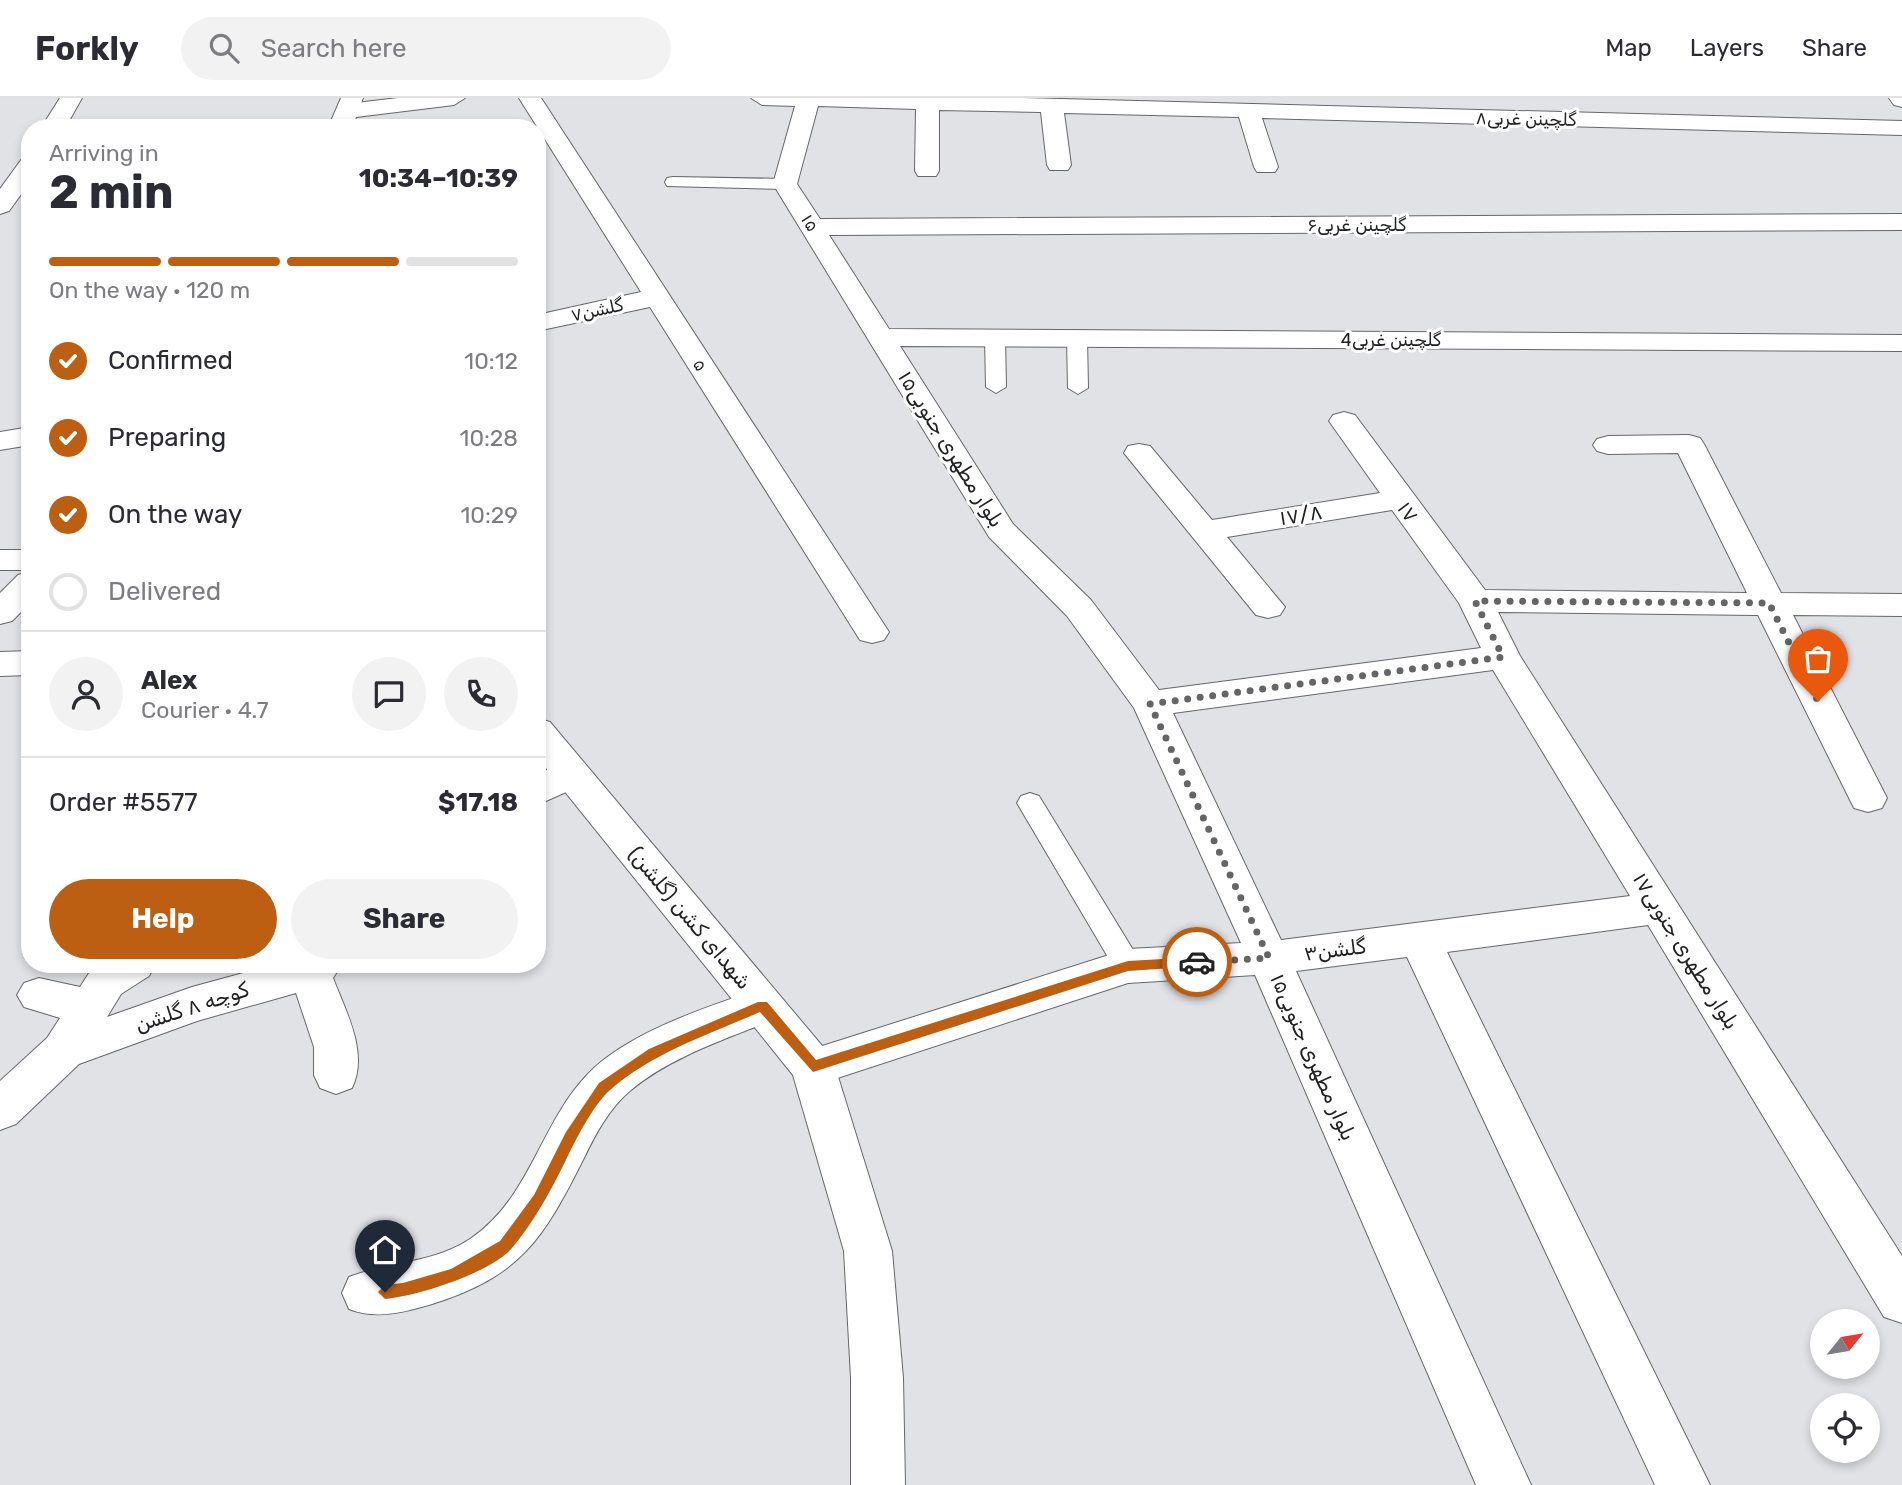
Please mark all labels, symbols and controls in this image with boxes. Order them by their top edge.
search box [181,17,671,80]
text: Forkly [35,29,139,68]
icon: search [205,29,243,67]
text: Search here [261,33,407,64]
text: Map [1605,34,1652,62]
text: Layers [1690,34,1764,62]
text: Share [1802,34,1867,62]
street label: گلچینن غربی۸ [1475,107,1577,131]
text: Arriving in [49,139,159,167]
text: 10:34–10:39 [359,163,518,194]
text: 2 min [49,165,174,220]
street label: ۱۵ [796,210,824,236]
street label: گلچینن غربی۶ [1308,214,1406,236]
text: On the way · 120 m [49,276,250,304]
street label: گلشن۷ [569,294,625,326]
street label: 4گلچینن غربی [1341,329,1441,351]
icon: check [49,342,87,380]
text: Confirmed [108,345,233,376]
text: 10:12 [464,347,518,375]
street label: ۵ [688,354,712,376]
street label: بلوار مطهری جنوبی۱۵ [893,366,1010,532]
icon: check [49,419,87,457]
text: Preparing [108,422,226,453]
text: 10:28 [460,424,518,452]
icon: check [49,496,87,534]
street label: ۱۷ [1392,496,1424,527]
text: On the way [108,499,242,530]
street label: ۱۷/۸ [1278,499,1324,530]
text: 10:29 [461,501,518,529]
text: Delivered [108,576,221,607]
pin [1788,629,1848,701]
icon: bag [1799,640,1837,678]
button: person [49,657,123,731]
button: chat [352,657,426,731]
button: phone [444,657,518,731]
text: Alex [141,665,197,696]
text: Courier · 4.7 [141,696,268,724]
text: Order #5577 [49,787,198,818]
text: $17.18 [438,787,518,818]
street label: شهدای کشن (گلشن) [623,841,757,994]
street label: بلوار مطهری جنوبی۱۷ [1628,868,1745,1034]
button: Help [49,879,277,959]
button: Share [291,879,518,959]
courier [1162,927,1232,997]
street label: گلشن۳ [1302,933,1368,966]
icon: car [1178,943,1216,981]
street label: بلوار مطهری جنوبی۱۵ [1265,970,1361,1144]
street label: کوچه ۸ گلشن [132,976,253,1038]
pin [355,1220,415,1292]
icon: home [366,1231,404,1269]
north arrow [1810,1309,1880,1379]
map controls [1810,1309,1880,1463]
button: locate [1810,1393,1880,1463]

